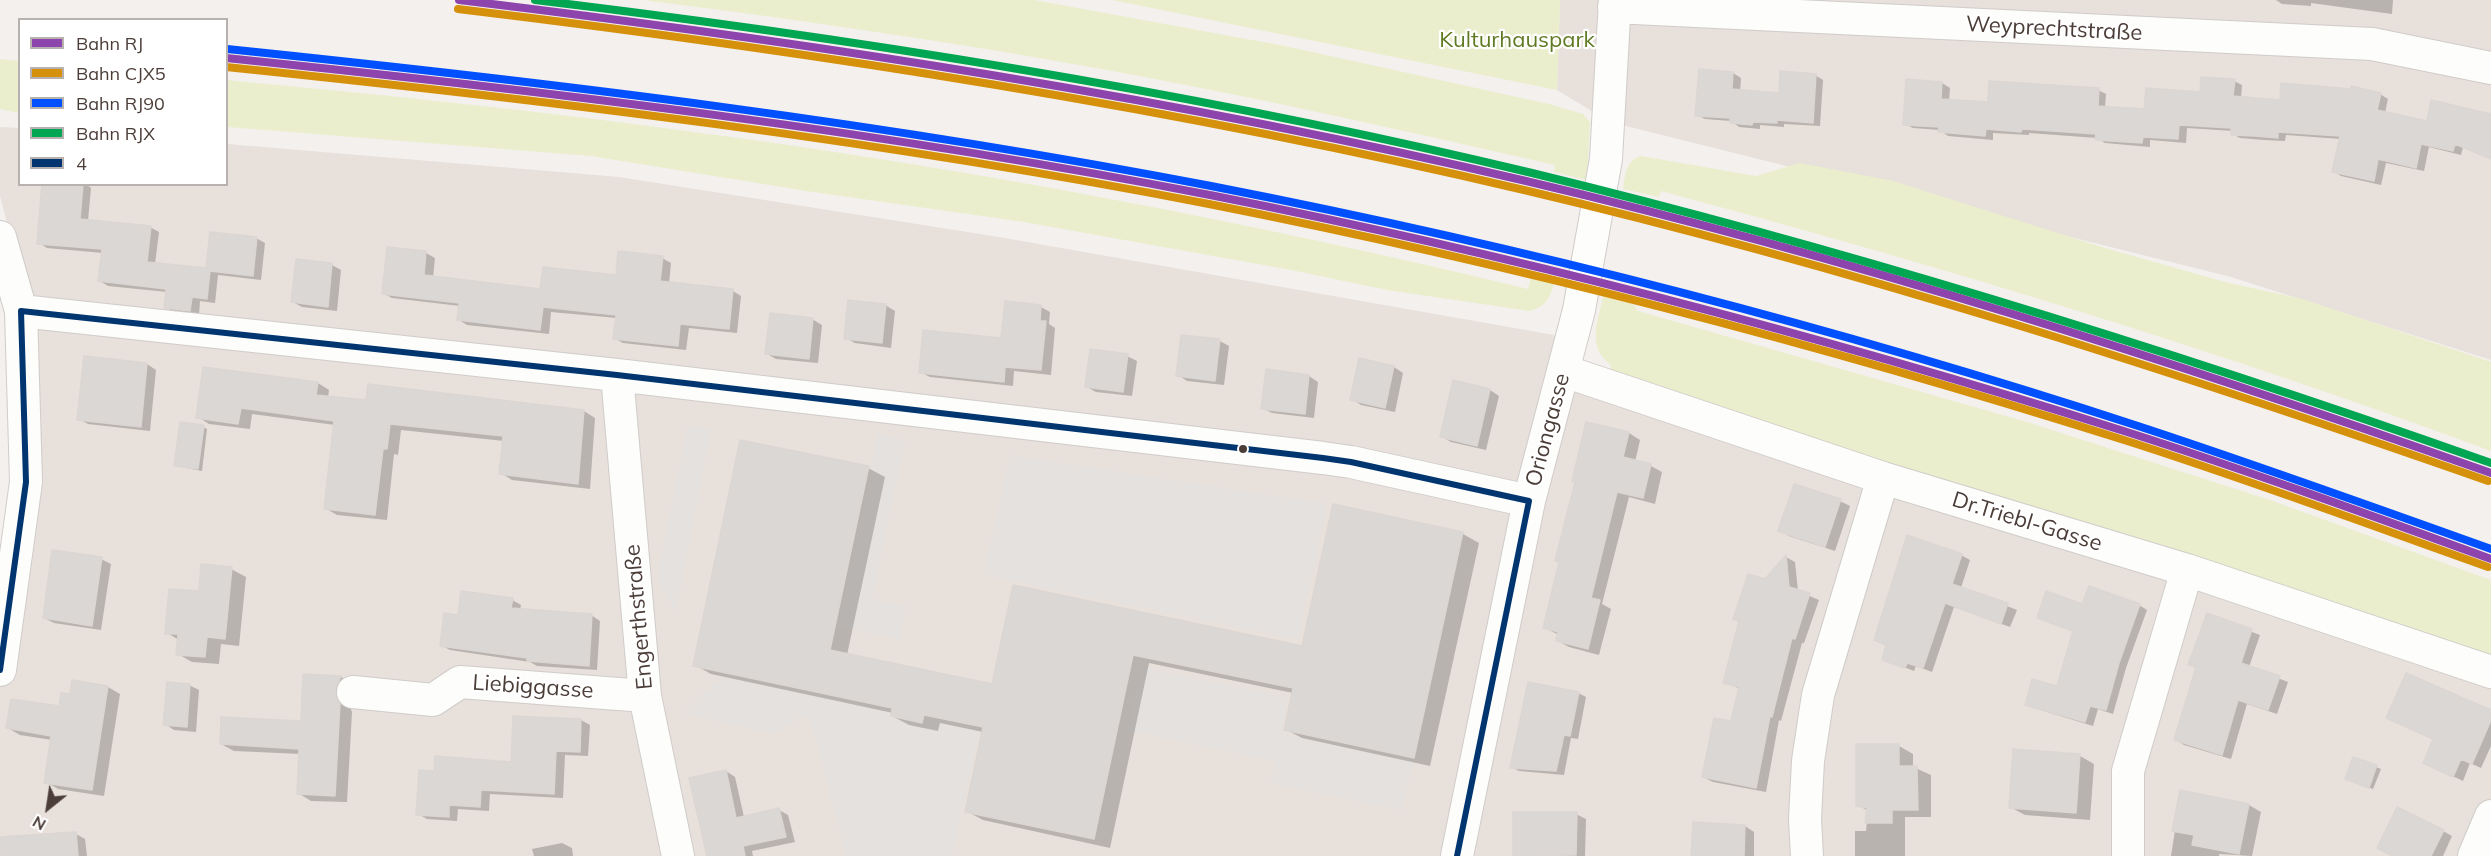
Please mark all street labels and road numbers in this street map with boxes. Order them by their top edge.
street label: Weyprechtstraße [1965,11,2143,47]
street label: Oriongasse [1520,371,1576,489]
street label: Dr.Triebl-Gasse [1949,487,2105,557]
street label: Engerthstraße [620,543,658,691]
street label: Liebiggasse [472,670,594,704]

